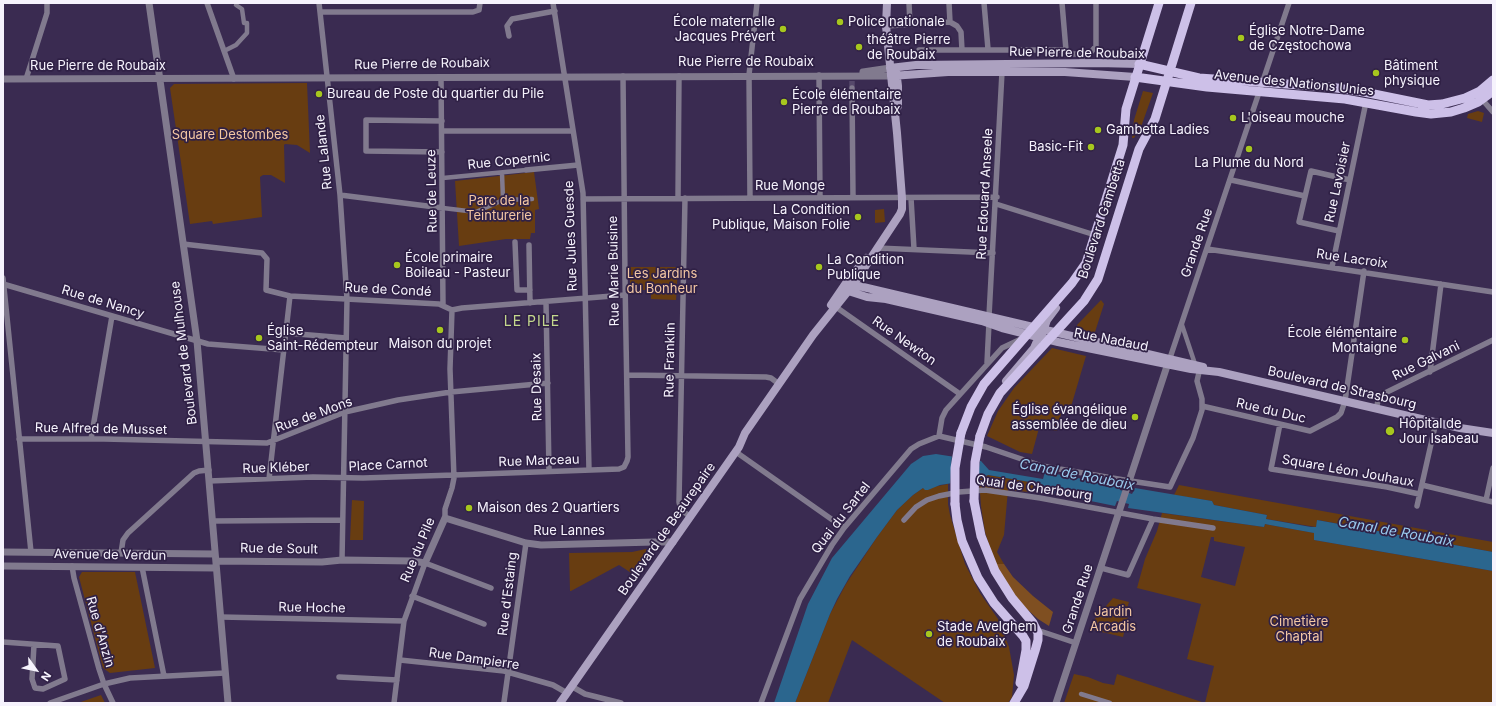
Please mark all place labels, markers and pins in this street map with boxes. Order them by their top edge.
place label: École maternelle Jacques Prévert [673,14,775,45]
place label: Police nationale [848,14,945,30]
marker: Police nationale [835,17,845,27]
place label: Église Notre-Dame de Częstochowa [1249,23,1365,54]
marker: École maternelle Jacques Prévert [778,24,788,34]
place label: théâtre Pierre de Roubaix [867,32,950,63]
marker: Église Notre-Dame de Częstochowa [1236,33,1246,43]
marker: théâtre Pierre de Roubaix [854,42,864,52]
place label: Bâtiment physique [1384,58,1440,89]
marker: Bâtiment physique [1371,68,1381,78]
place label: Bureau de Poste du quartier du Pile [327,86,544,102]
place label: École élémentaire Pierre de Roubaix [792,87,901,118]
marker: Bureau de Poste du quartier du Pile [314,89,324,99]
marker: École élémentaire Pierre de Roubaix [779,97,789,107]
place label: L'oiseau mouche [1241,110,1345,126]
marker: L'oiseau mouche [1228,113,1238,123]
place label: Gambetta Ladies [1106,122,1209,138]
marker: Gambetta Ladies [1093,125,1103,135]
place label: Basic-Fit [1029,139,1083,155]
marker: Basic-Fit [1086,142,1096,152]
marker: La Plume du Nord [1244,144,1254,154]
place label: La Plume du Nord [1194,155,1304,171]
place label: La Condition Publique, Maison Folie [712,202,850,233]
marker: La Condition Publique, Maison Folie [853,212,863,222]
place label: École primaire Boileau - Pasteur [405,250,510,281]
place label: La Condition Publique [827,252,904,283]
marker: École primaire Boileau - Pasteur [392,260,402,270]
marker: La Condition Publique [814,262,824,272]
place label: Église Saint-Rédempteur [267,323,378,354]
marker: Maison du projet [435,325,445,335]
place label: École élémentaire Montaigne [1288,325,1397,356]
marker: Église Saint-Rédempteur [254,333,264,343]
marker: École élémentaire Montaigne [1400,335,1410,345]
place label: Maison du projet [389,336,491,352]
place label: Église évangélique assemblée de dieu [1012,402,1127,433]
marker: Église évangélique assemblée de dieu [1130,412,1140,422]
place label: Hôpital de Jour Isabeau [1399,416,1479,447]
marker: Hôpital de Jour Isabeau [1384,425,1396,437]
place label: Maison des 2 Quartiers [477,500,620,516]
marker: Maison des 2 Quartiers [464,503,474,513]
place label: Stade Avelghem de Roubaix [937,619,1037,650]
marker: Stade Avelghem de Roubaix [924,629,934,639]

